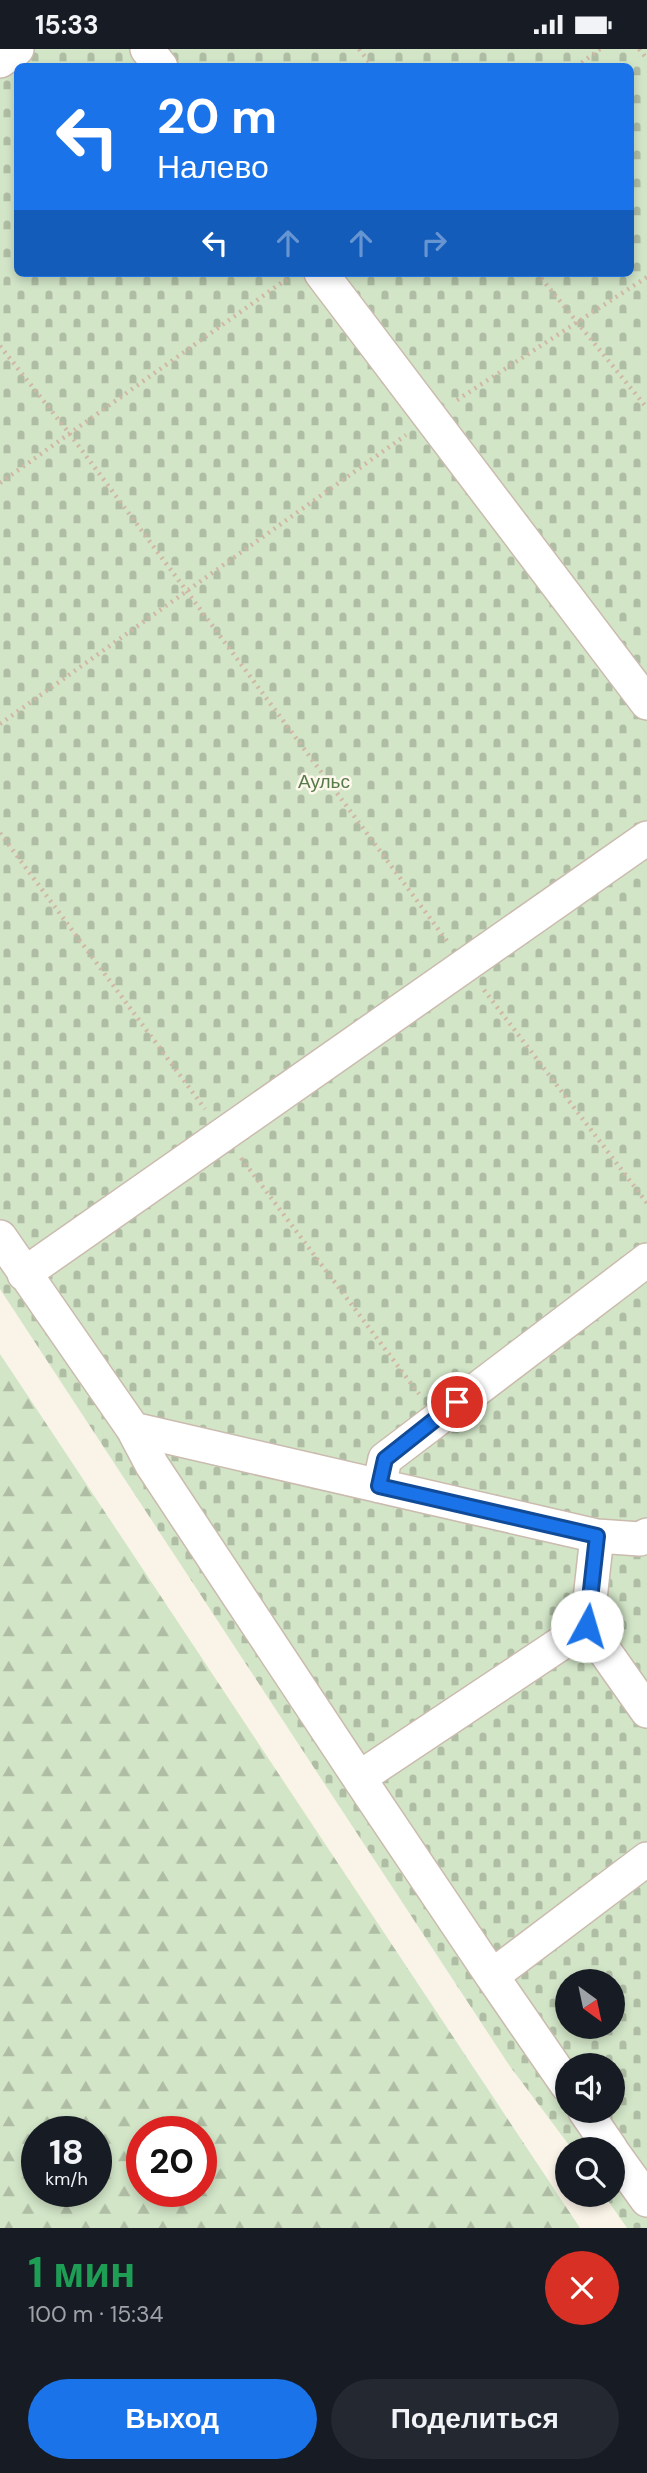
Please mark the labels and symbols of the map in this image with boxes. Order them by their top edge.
park label: Аульс [298,769,350,794]
pin [427,1372,487,1432]
position arrow [550,1589,624,1663]
north arrow [555,1969,625,2039]
speed limit sign: 20 [126,2116,217,2207]

